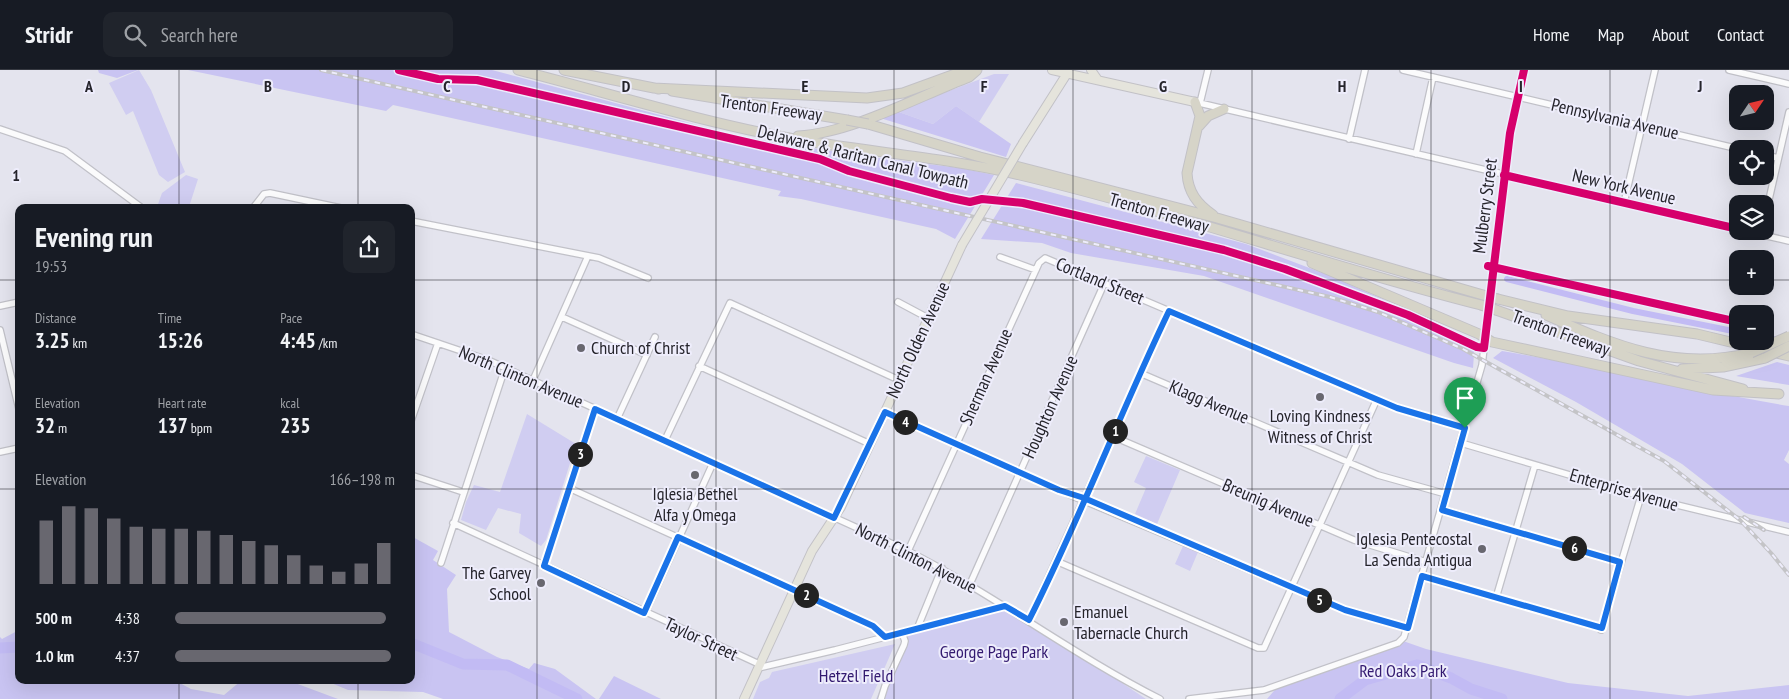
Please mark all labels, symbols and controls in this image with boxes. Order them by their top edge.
search box [103,12,453,57]
text: Stridr [25,19,73,50]
icon: search [121,21,149,49]
text: Search here [161,23,238,47]
text: Home [1533,23,1570,46]
text: Map [1598,23,1624,46]
text: About [1652,23,1689,46]
text: Contact [1717,23,1764,46]
text: A [84,76,94,96]
text: B [264,76,272,96]
text: C [443,76,451,96]
text: D [622,76,631,96]
text: E [802,76,809,96]
text: F [981,76,988,96]
text: G [1159,76,1167,96]
text: H [1338,76,1346,96]
text: I [1519,76,1523,96]
text: J [1697,76,1702,96]
north arrow [1729,85,1774,130]
map controls [1729,85,1774,350]
street label: Trenton Freeway [719,89,824,126]
street label: Pennsylvania Avenue [1549,93,1681,144]
street label: Delaware & Raritan Canal Towpath [755,119,971,194]
button: locate [1729,140,1774,185]
street label: Mulberry Street [1467,157,1502,255]
street label: New York Avenue [1570,163,1678,210]
text: 1 [12,165,20,185]
street label: Trenton Freeway [1107,187,1212,238]
button: layers [1729,195,1774,240]
text: Evening run [35,218,153,255]
button: share [343,221,395,273]
button: + [1729,250,1774,295]
street label: Cortland Street [1052,252,1148,310]
text: 19:53 [35,256,67,276]
street label: North Olden Avenue [881,278,955,402]
street label: Trenton Freeway [1509,304,1614,361]
button: − [1729,305,1774,350]
text: Distance [35,309,76,327]
text: Time [158,309,182,327]
text: Pace [280,309,302,327]
street label: Sherman Avenue [954,325,1017,429]
text: 3.25 [35,327,70,354]
text: 15:26 [158,327,203,354]
text: 4:45 [280,327,316,354]
text: km [70,334,87,352]
text: /km [316,334,337,352]
place label: Church of Christ [591,336,690,359]
street label: North Clinton Avenue [455,340,587,413]
marker: Church of Christ [575,342,587,354]
street label: Houghton Avenue [1017,352,1082,462]
street label: Klagg Avenue [1166,374,1253,429]
pin [1444,377,1486,428]
icon: arrive [1451,384,1479,412]
marker: Loving Kindness Witness of Christ [1314,391,1326,403]
text: Elevation [35,394,80,412]
text: Heart rate [158,394,207,412]
text: kcal [280,394,299,412]
place label: Loving Kindness Witness of Christ [1268,404,1372,448]
pin: 4 [892,410,918,434]
text: 32 [35,412,55,439]
text: 137 [158,412,188,439]
text: 235 [280,412,310,439]
text: 4 [902,413,909,431]
pin: 1 [1102,418,1128,444]
text: m [55,419,67,437]
text: bpm [188,419,212,437]
text: 1 [1112,422,1119,440]
pin: 3 [568,442,592,466]
text: 3 [577,445,584,463]
street label: Enterprise Avenue [1567,463,1681,516]
text: Elevation [35,469,86,489]
text: 166–198 m [330,469,395,489]
marker: Iglesia Bethel Alfa y Omega [689,469,701,481]
street label: Breunig Avenue [1219,473,1317,532]
place label: Iglesia Bethel Alfa y Omega [652,482,738,526]
street label: North Clinton Avenue [852,517,981,598]
place label: Iglesia Pentecostal La Senda Antigua [1356,527,1473,571]
pin: 6 [1562,536,1586,560]
text: 6 [1571,539,1578,557]
marker: Iglesia Pentecostal La Senda Antigua [1476,543,1488,555]
place label: The Garvey School [462,561,532,605]
marker: The Garvey School [535,577,547,589]
pin: 2 [794,582,818,608]
text: 2 [803,586,810,604]
pin: 5 [1306,588,1332,612]
text: 5 [1316,591,1323,609]
place label: Emanuel Tabernacle Church [1074,600,1188,644]
text: 500 m [35,608,72,628]
text: 4:38 [115,608,140,628]
street label: Taylor Street [661,612,742,666]
marker: Emanuel Tabernacle Church [1058,616,1070,628]
park label: George Page Park [940,640,1048,663]
text: 1.0 km [35,646,74,666]
text: 4:37 [115,646,140,666]
park label: Red Oaks Park [1359,659,1447,682]
park label: Hetzel Field [819,664,893,687]

